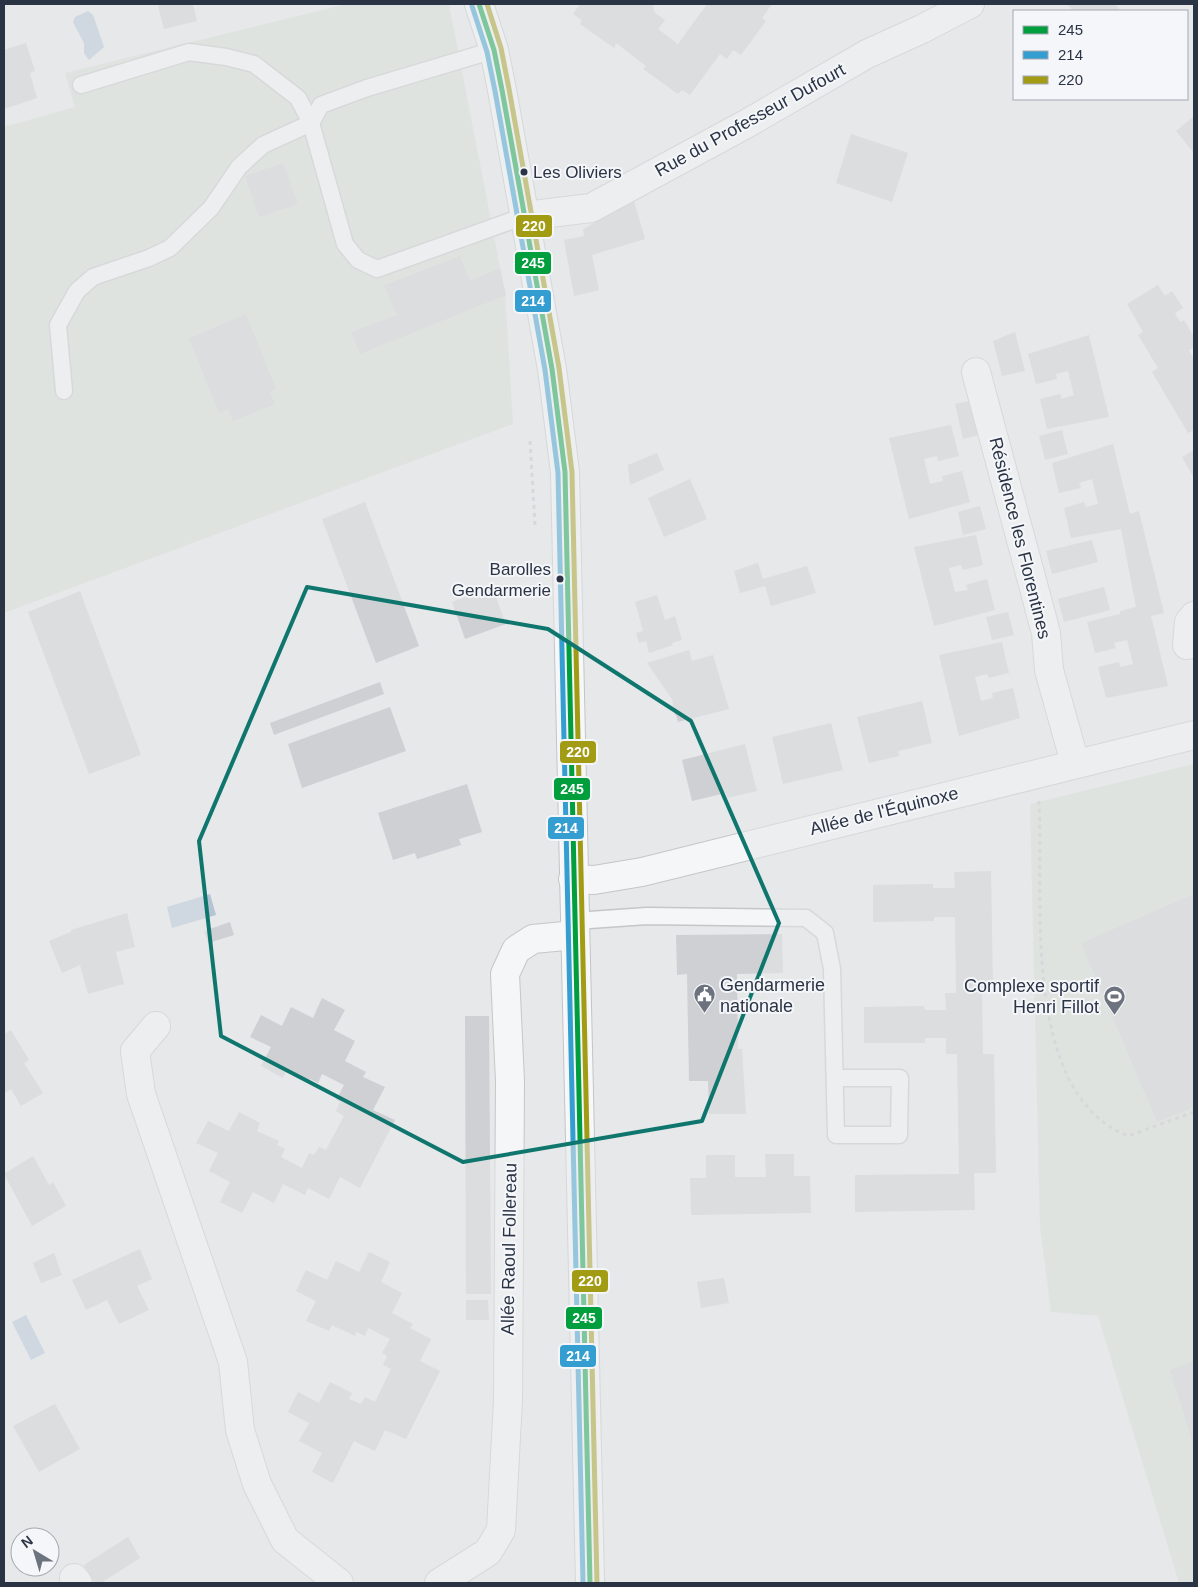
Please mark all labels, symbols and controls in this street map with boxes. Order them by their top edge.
legend [1013,10,1188,100]
text: 245 [1058,21,1083,38]
text: 214 [1058,46,1083,63]
street label: Rue du Professeur Dufourt [652,59,848,181]
text: 220 [1058,71,1083,88]
place label: Les Oliviers [533,163,622,182]
marker: Les Oliviers [519,167,529,177]
line badge: 220 [515,214,553,238]
text: 220 [522,218,546,234]
line badge: 245 [514,251,552,275]
text: 245 [521,255,545,271]
line badge: 214 [514,289,552,313]
text: 214 [521,293,545,309]
street label: Résidence les Florentines [985,435,1055,641]
place label: Barolles Gendarmerie [452,560,551,600]
marker: Barolles Gendarmerie [555,574,565,584]
line badge: 220 [559,740,597,764]
text: 220 [566,744,590,760]
line badge: 245 [553,777,591,801]
text: 245 [560,781,584,797]
street label: Allée de l'Équinoxe [808,783,960,839]
line badge: 214 [547,816,585,840]
text: 214 [554,820,578,836]
place label: Gendarmerie nationale [720,975,825,1016]
place label: Complexe sportif Henri Fillot [964,976,1100,1017]
public building icon: Gendarmerie nationale [692,983,716,1014]
sports icon: Complexe sportif Henri Fillot [1103,984,1127,1015]
street label: Allée Raoul Follereau [497,1163,521,1335]
line badge: 220 [571,1269,609,1293]
text: 220 [578,1273,602,1289]
line badge: 245 [565,1306,603,1330]
text: 245 [572,1310,596,1326]
line badge: 214 [559,1344,597,1368]
text: 214 [566,1348,590,1364]
north arrow [10,1527,60,1577]
text: N [18,1532,36,1551]

